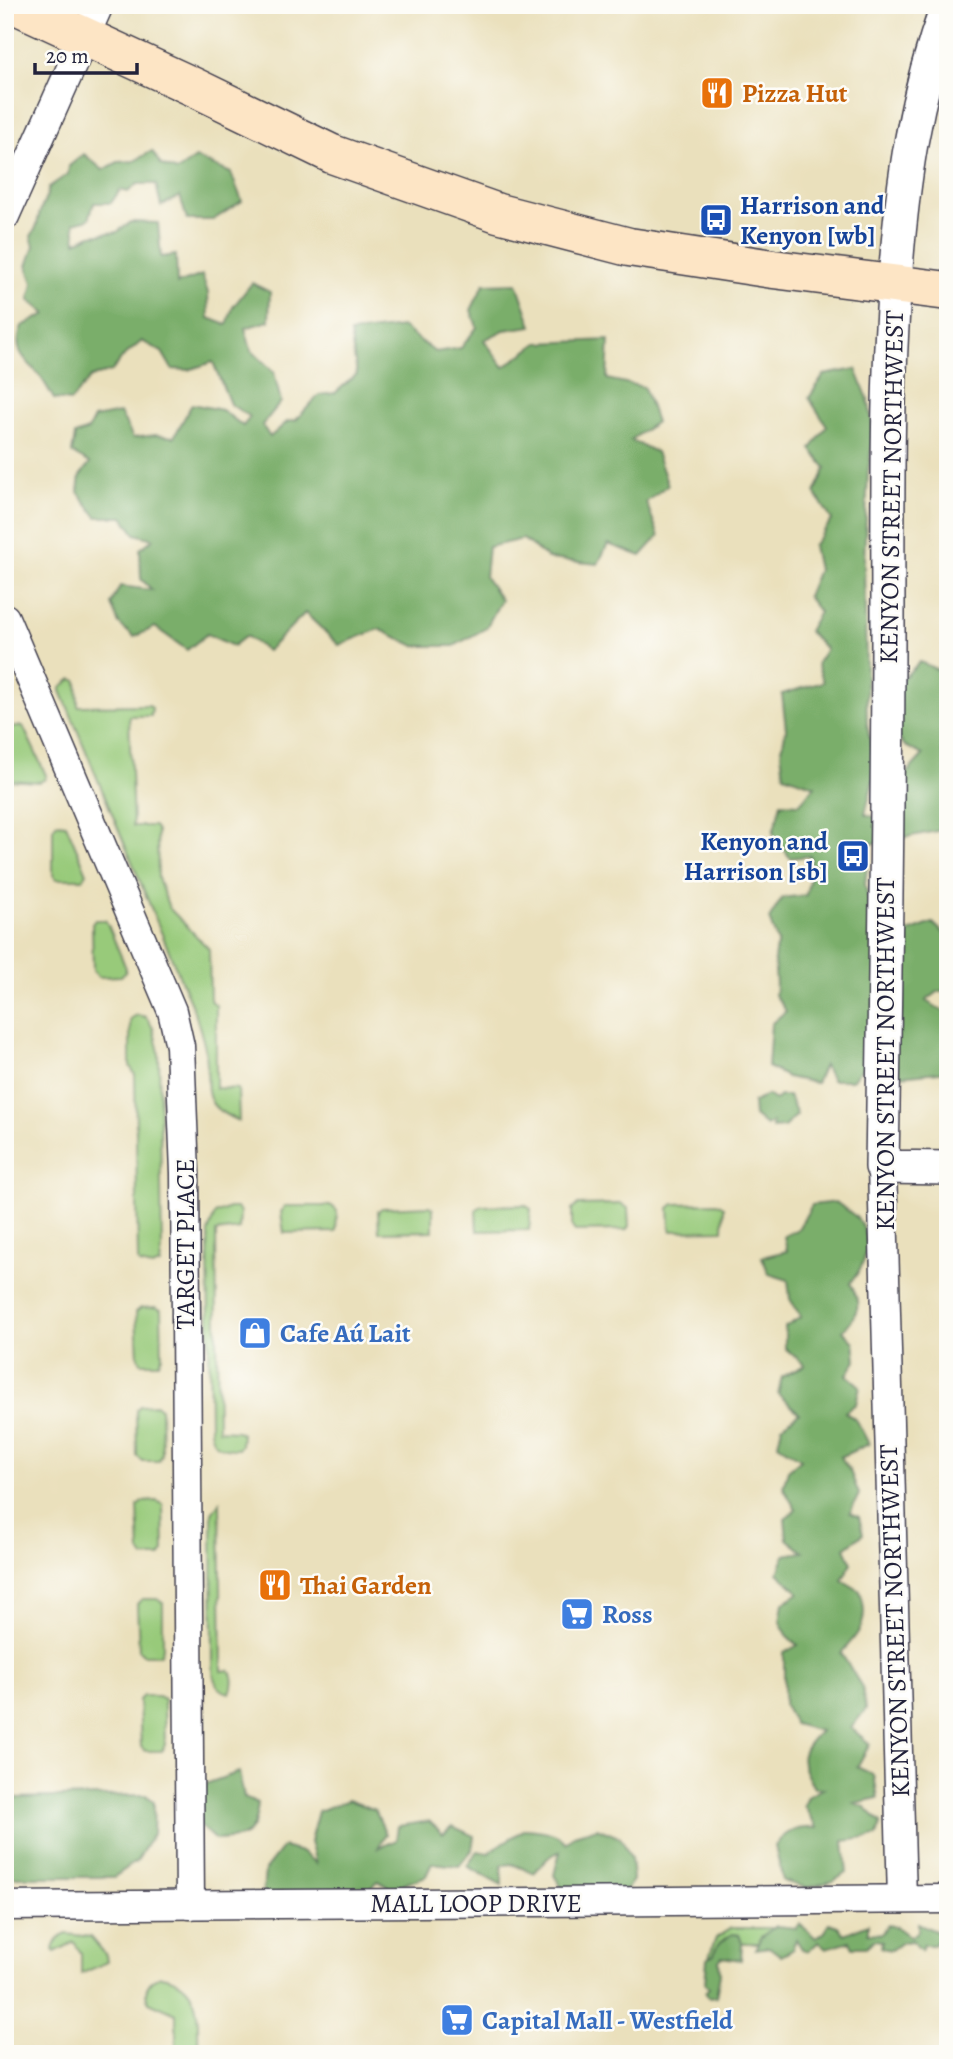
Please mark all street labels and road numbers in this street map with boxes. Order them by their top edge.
street label: KENYON STREET NORTHWEST [871,310,912,664]
street label: KENYON STREET NORTHWEST [868,877,903,1231]
street label: TARGET PLACE [168,1158,203,1330]
street label: KENYON STREET NORTHWEST [871,1444,918,1798]
street label: MALL LOOP DRIVE [370,1886,582,1921]

